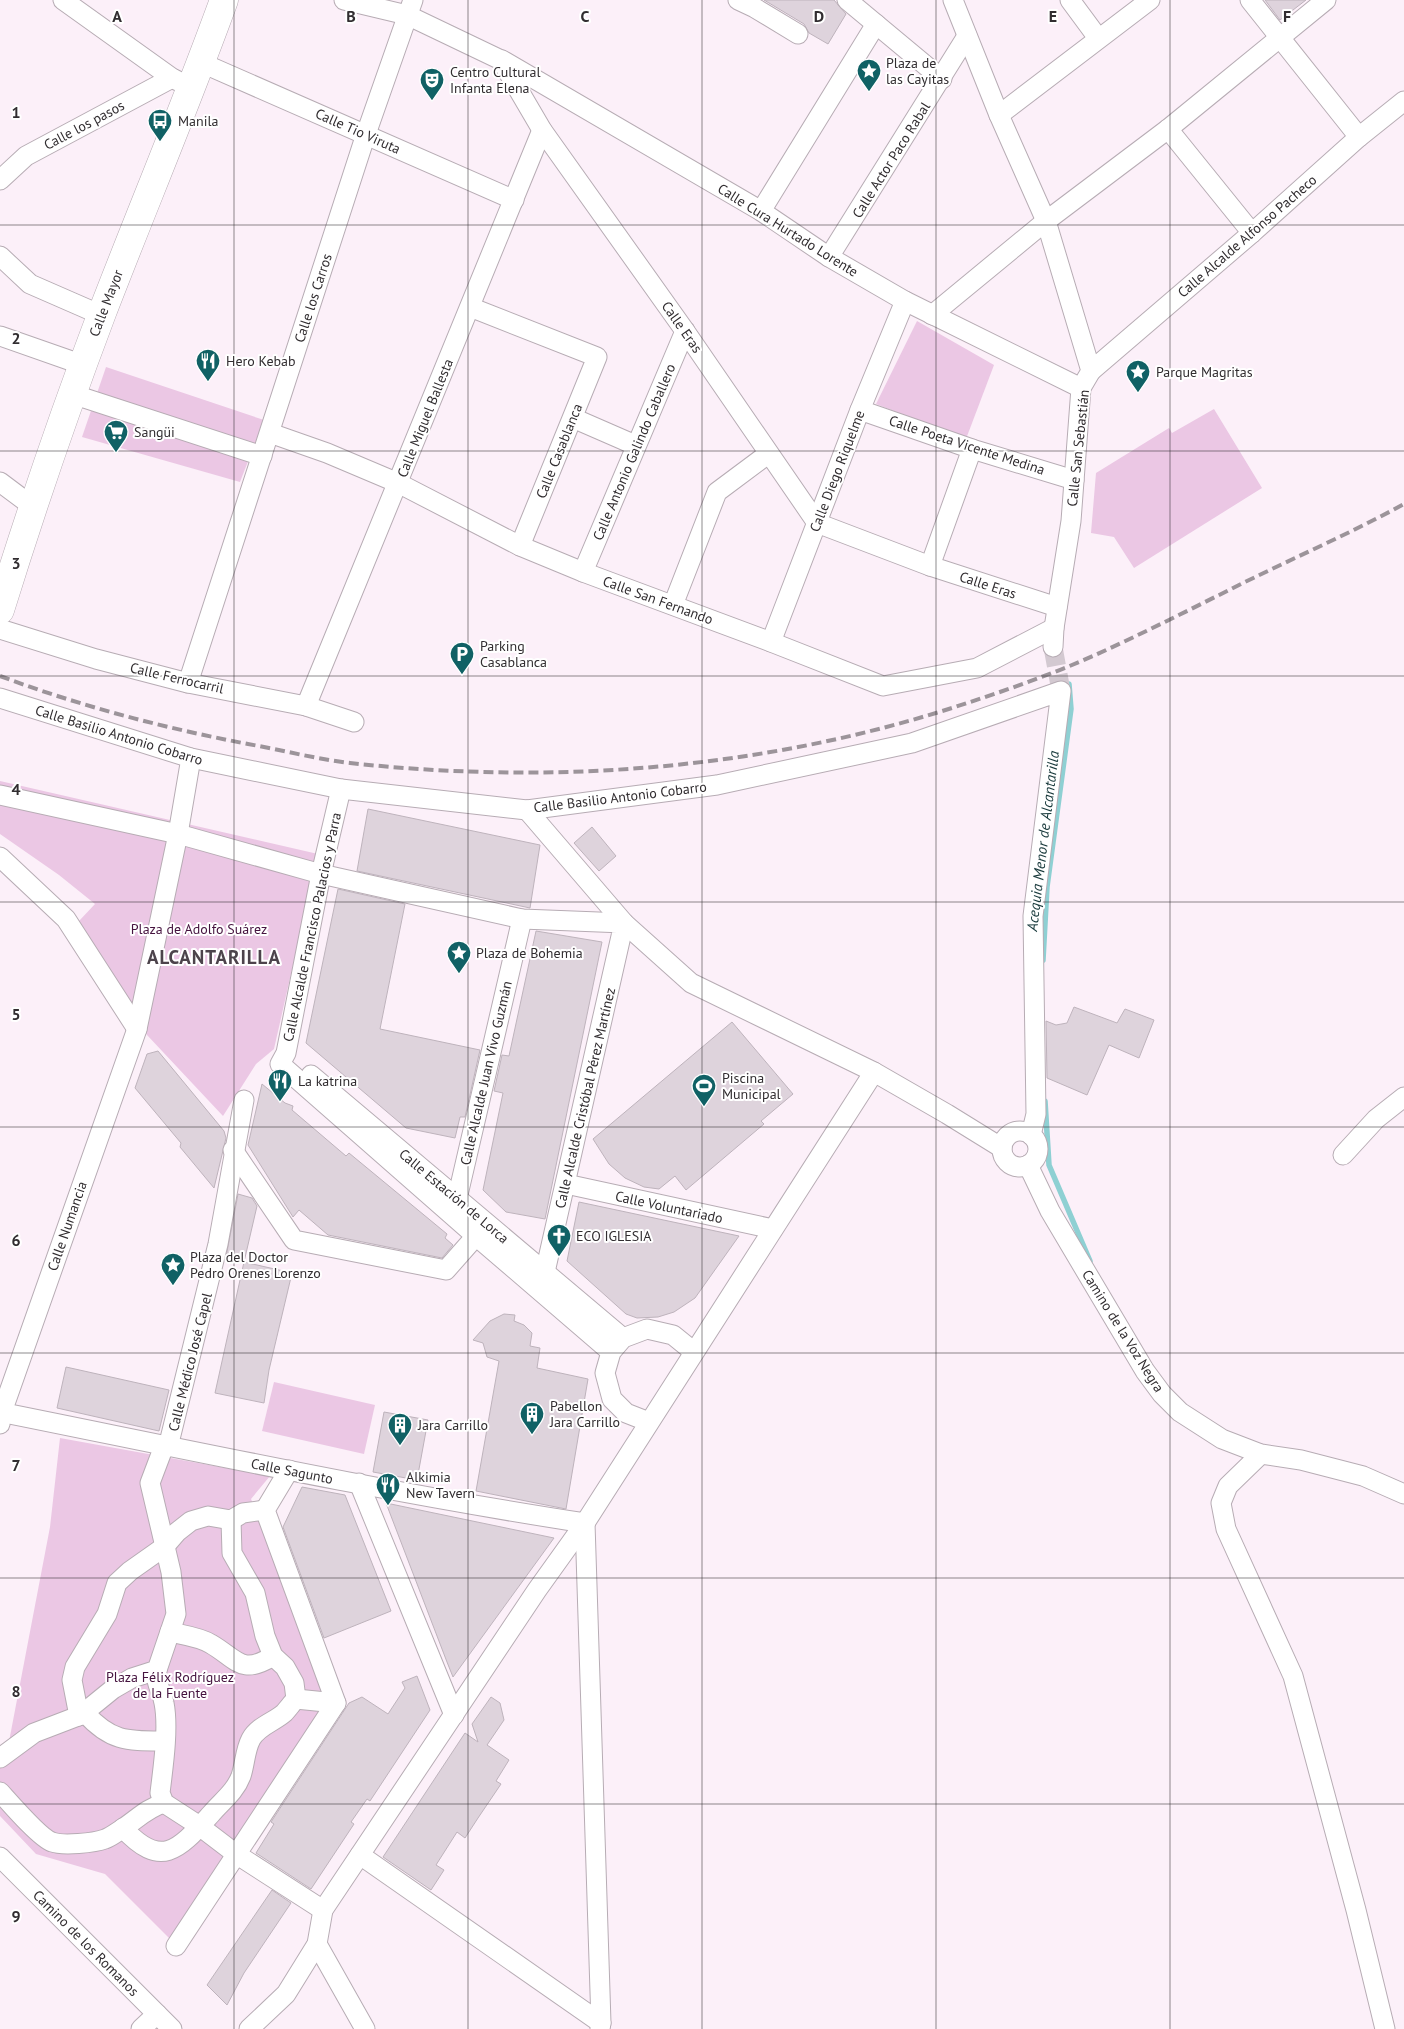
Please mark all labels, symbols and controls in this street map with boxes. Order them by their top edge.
text: A [112,6,122,26]
text: B [346,6,356,26]
text: C [581,6,590,26]
text: D [814,6,824,26]
text: E [1049,6,1057,26]
text: F [1283,6,1291,26]
place label: Plaza de las Cayitas [886,54,949,88]
place icon: Plaza de las Cayitas [856,58,882,92]
place label: Centro Cultural Infanta Elena [450,63,541,97]
theatre icon: Centro Cultural Infanta Elena [419,67,445,101]
street label: Calle los pasos [41,96,128,154]
street label: Calle Actor Paco Rabal [848,99,934,221]
text: 1 [11,102,21,122]
street label: Calle Tio Viruta [313,104,403,158]
bus stop icon: Manila [147,108,173,142]
place label: Manila [178,112,219,130]
street label: Calle Alcalde Alfonso Pacheco [1174,171,1320,301]
street label: Calle Cura Hurtado Lorente [714,179,862,281]
street label: Calle los Carros [290,251,336,345]
street label: Calle Mayor [85,267,127,339]
street label: Calle Eras [658,298,706,356]
text: 2 [11,328,21,348]
restaurant icon: Hero Kebab [195,348,221,382]
place label: Hero Kebab [226,352,296,370]
street label: Calle Miguel Ballesta [393,356,457,480]
place icon: Parque Magritas [1125,359,1151,393]
street label: Calle Antonio Galindo Caballero [589,361,679,543]
place label: Parque Magritas [1156,363,1253,381]
street label: Calle San Sebastián [1063,389,1093,507]
street label: Calle Casablanca [532,401,586,501]
street label: Calle Diego Riquelme [805,407,869,535]
street label: Calle Poeta Vicente Medina [887,411,1047,479]
supermarket icon: Sangüi [103,419,129,453]
place label: Sangüi [134,423,175,441]
text: 3 [11,553,21,573]
street label: Calle Eras [957,567,1019,603]
street label: Calle San Fernando [600,572,716,628]
place label: Parking Casablanca [480,637,547,671]
parking icon: Parking Casablanca [449,641,475,675]
street label: Calle Ferrocarril [128,658,226,698]
street label: Calle Basilio Antonio Cobarro [33,701,205,769]
water label: Acequia Menor de Alcantarilla [1022,749,1063,933]
street label: Calle Basilio Antonio Cobarro [532,777,708,817]
text: 4 [11,779,21,799]
street label: Calle Alcalde Francisco Palacios y Parra [279,811,345,1043]
park label: Plaza de Adolfo Suárez [131,920,267,938]
place icon: Plaza de Bohemia [446,940,472,974]
place label: Plaza de Bohemia [476,944,583,962]
district label: ALCANTARILLA [147,945,281,969]
street label: Calle Alcalde Juan Vivo Guzmán [456,979,516,1167]
street label: Calle Alcalde Cristóbal Pérez Martínez [551,986,619,1210]
text: 5 [11,1004,21,1024]
restaurant icon: La katrina [267,1068,293,1102]
place label: Piscina Municipal [722,1069,781,1103]
place label: La katrina [298,1072,357,1090]
sports icon: Piscina Municipal [691,1073,717,1107]
street label: Calle Estación de Lorca [395,1145,513,1247]
street label: Calle Numancia [43,1179,91,1273]
street label: Calle Voluntariado [614,1187,724,1227]
church icon: ECO IGLESIA [546,1223,572,1257]
place label: ECO IGLESIA [576,1227,652,1245]
text: 6 [11,1230,21,1250]
place label: Plaza del Doctor Pedro Orenes Lorenzo [190,1248,321,1282]
place icon: Plaza del Doctor Pedro Orenes Lorenzo [160,1252,186,1286]
street label: Camino de la Voz Negra [1078,1266,1168,1396]
street label: Calle Médico José Capel [164,1291,216,1433]
place label: Pabellon Jara Carrillo [549,1397,620,1431]
building icon: Pabellon Jara Carrillo [519,1401,545,1435]
building icon: Jara Carrillo [387,1412,413,1446]
place label: Jara Carrillo [417,1416,488,1434]
street label: Calle Sagunto [250,1454,334,1488]
text: 7 [11,1455,21,1475]
place label: Alkimia New Tavern [406,1468,475,1502]
restaurant icon: Alkimia New Tavern [375,1472,401,1506]
park label: Plaza Félix Rodríguez de la Fuente [106,1668,234,1702]
text: 8 [11,1681,21,1701]
street label: Camino de los Romanos [29,1886,143,2000]
text: 9 [11,1906,21,1926]

